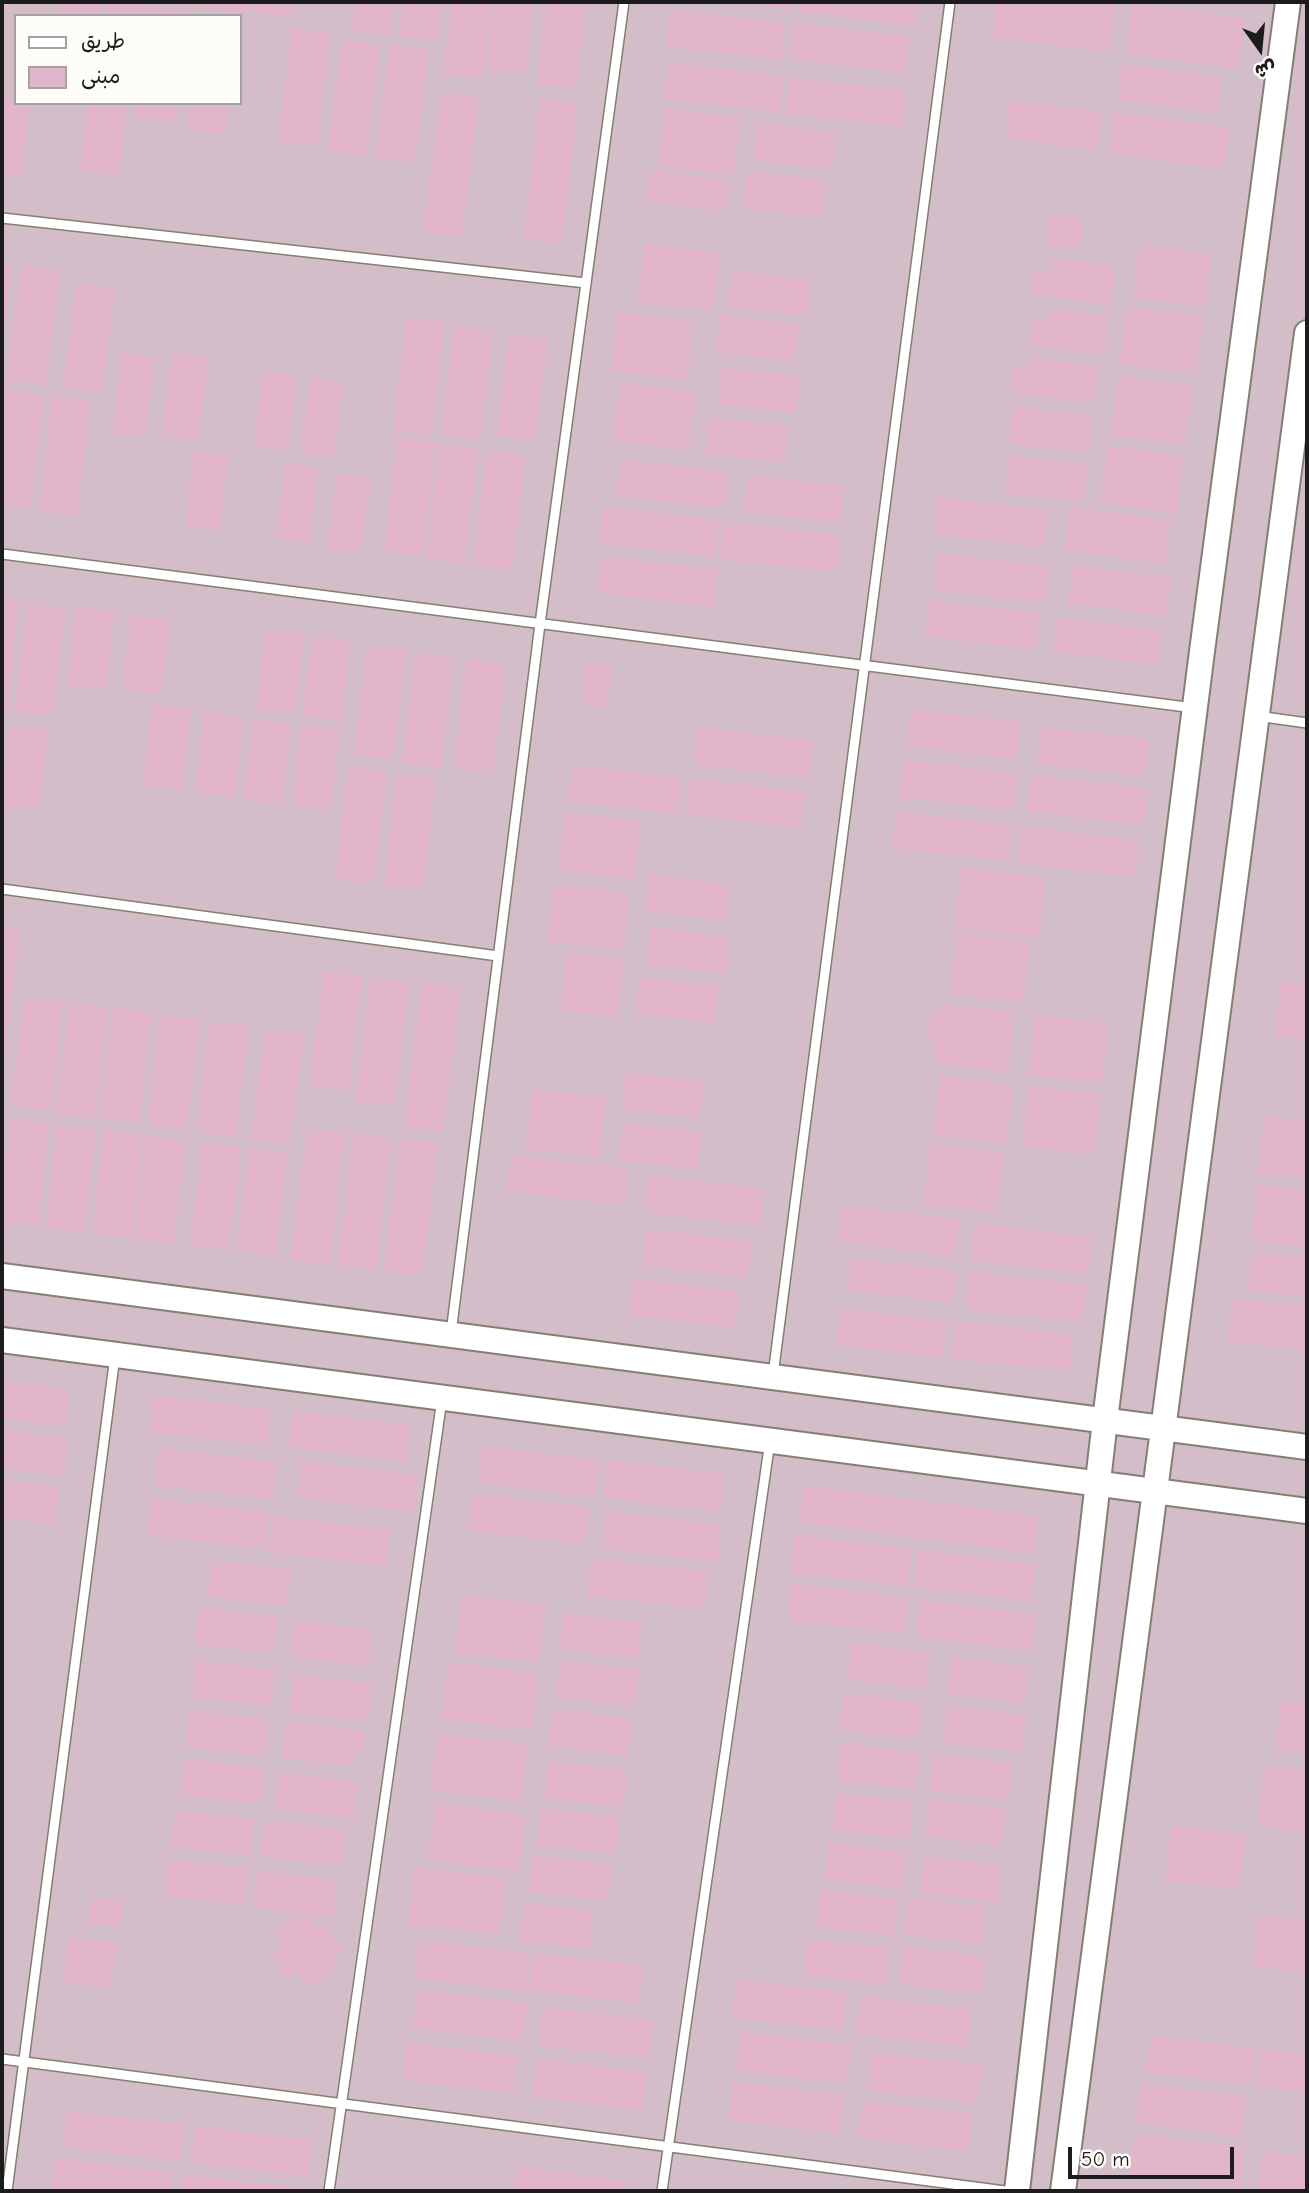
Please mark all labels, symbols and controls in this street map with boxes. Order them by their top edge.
legend [14,14,242,105]
north arrow [1225,14,1295,84]
text: طريق [81,29,125,53]
text: ش [1252,56,1278,83]
text: مبنى [81,64,120,88]
scale bar [1071,2134,1237,2178]
text: 50 m [1081,2147,1130,2171]

